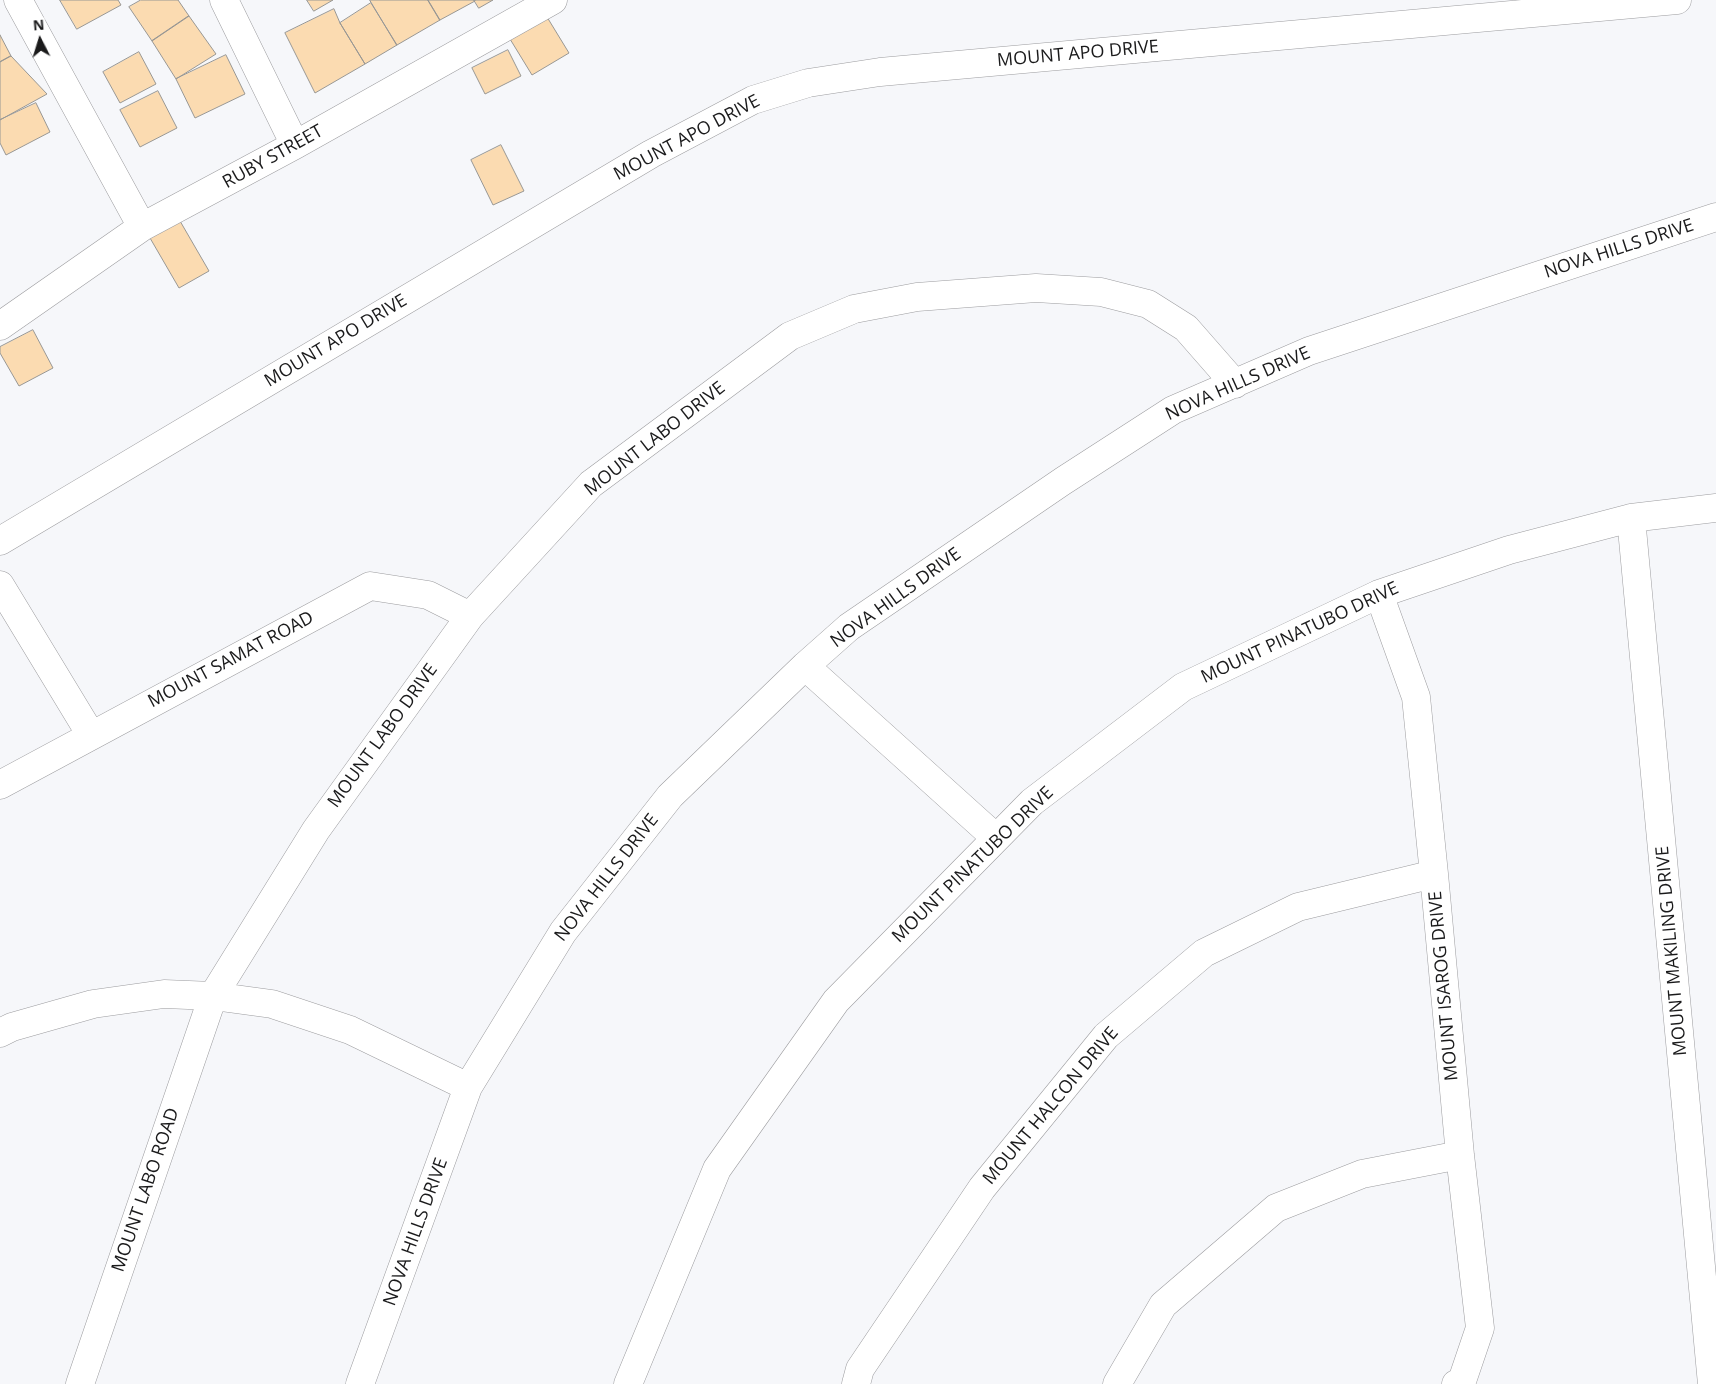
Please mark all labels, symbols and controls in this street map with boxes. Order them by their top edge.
north arrow [15,15,65,65]
text: N [32,15,45,35]
street label: MOUNT APO DRIVE [996,36,1160,72]
street label: MOUNT APO DRIVE [610,90,764,186]
street label: RUBY STREET [219,121,327,193]
street label: NOVA HILLS DRIVE [1542,215,1696,283]
street label: MOUNT APO DRIVE [261,290,411,392]
street label: NOVA HILLS DRIVE [1162,342,1314,426]
street label: MOUNT LABO DRIVE [580,377,730,501]
street label: NOVA HILLS DRIVE [827,543,965,653]
street label: MOUNT PINATUBO DRIVE [1198,578,1402,688]
street label: MOUNT SAMAT ROAD [145,607,317,713]
street label: MOUNT LABO DRIVE [324,660,442,812]
street label: MOUNT PINATUBO DRIVE [888,782,1058,948]
street label: NOVA HILLS DRIVE [550,810,664,946]
street label: MOUNT MAKILING DRIVE [1652,845,1692,1057]
street label: MOUNT ISAROG DRIVE [1425,890,1463,1082]
street label: MOUNT HALCON DRIVE [979,1023,1123,1189]
street label: MOUNT LABO ROAD [108,1105,184,1275]
street label: NOVA HILLS DRIVE [379,1155,453,1309]

